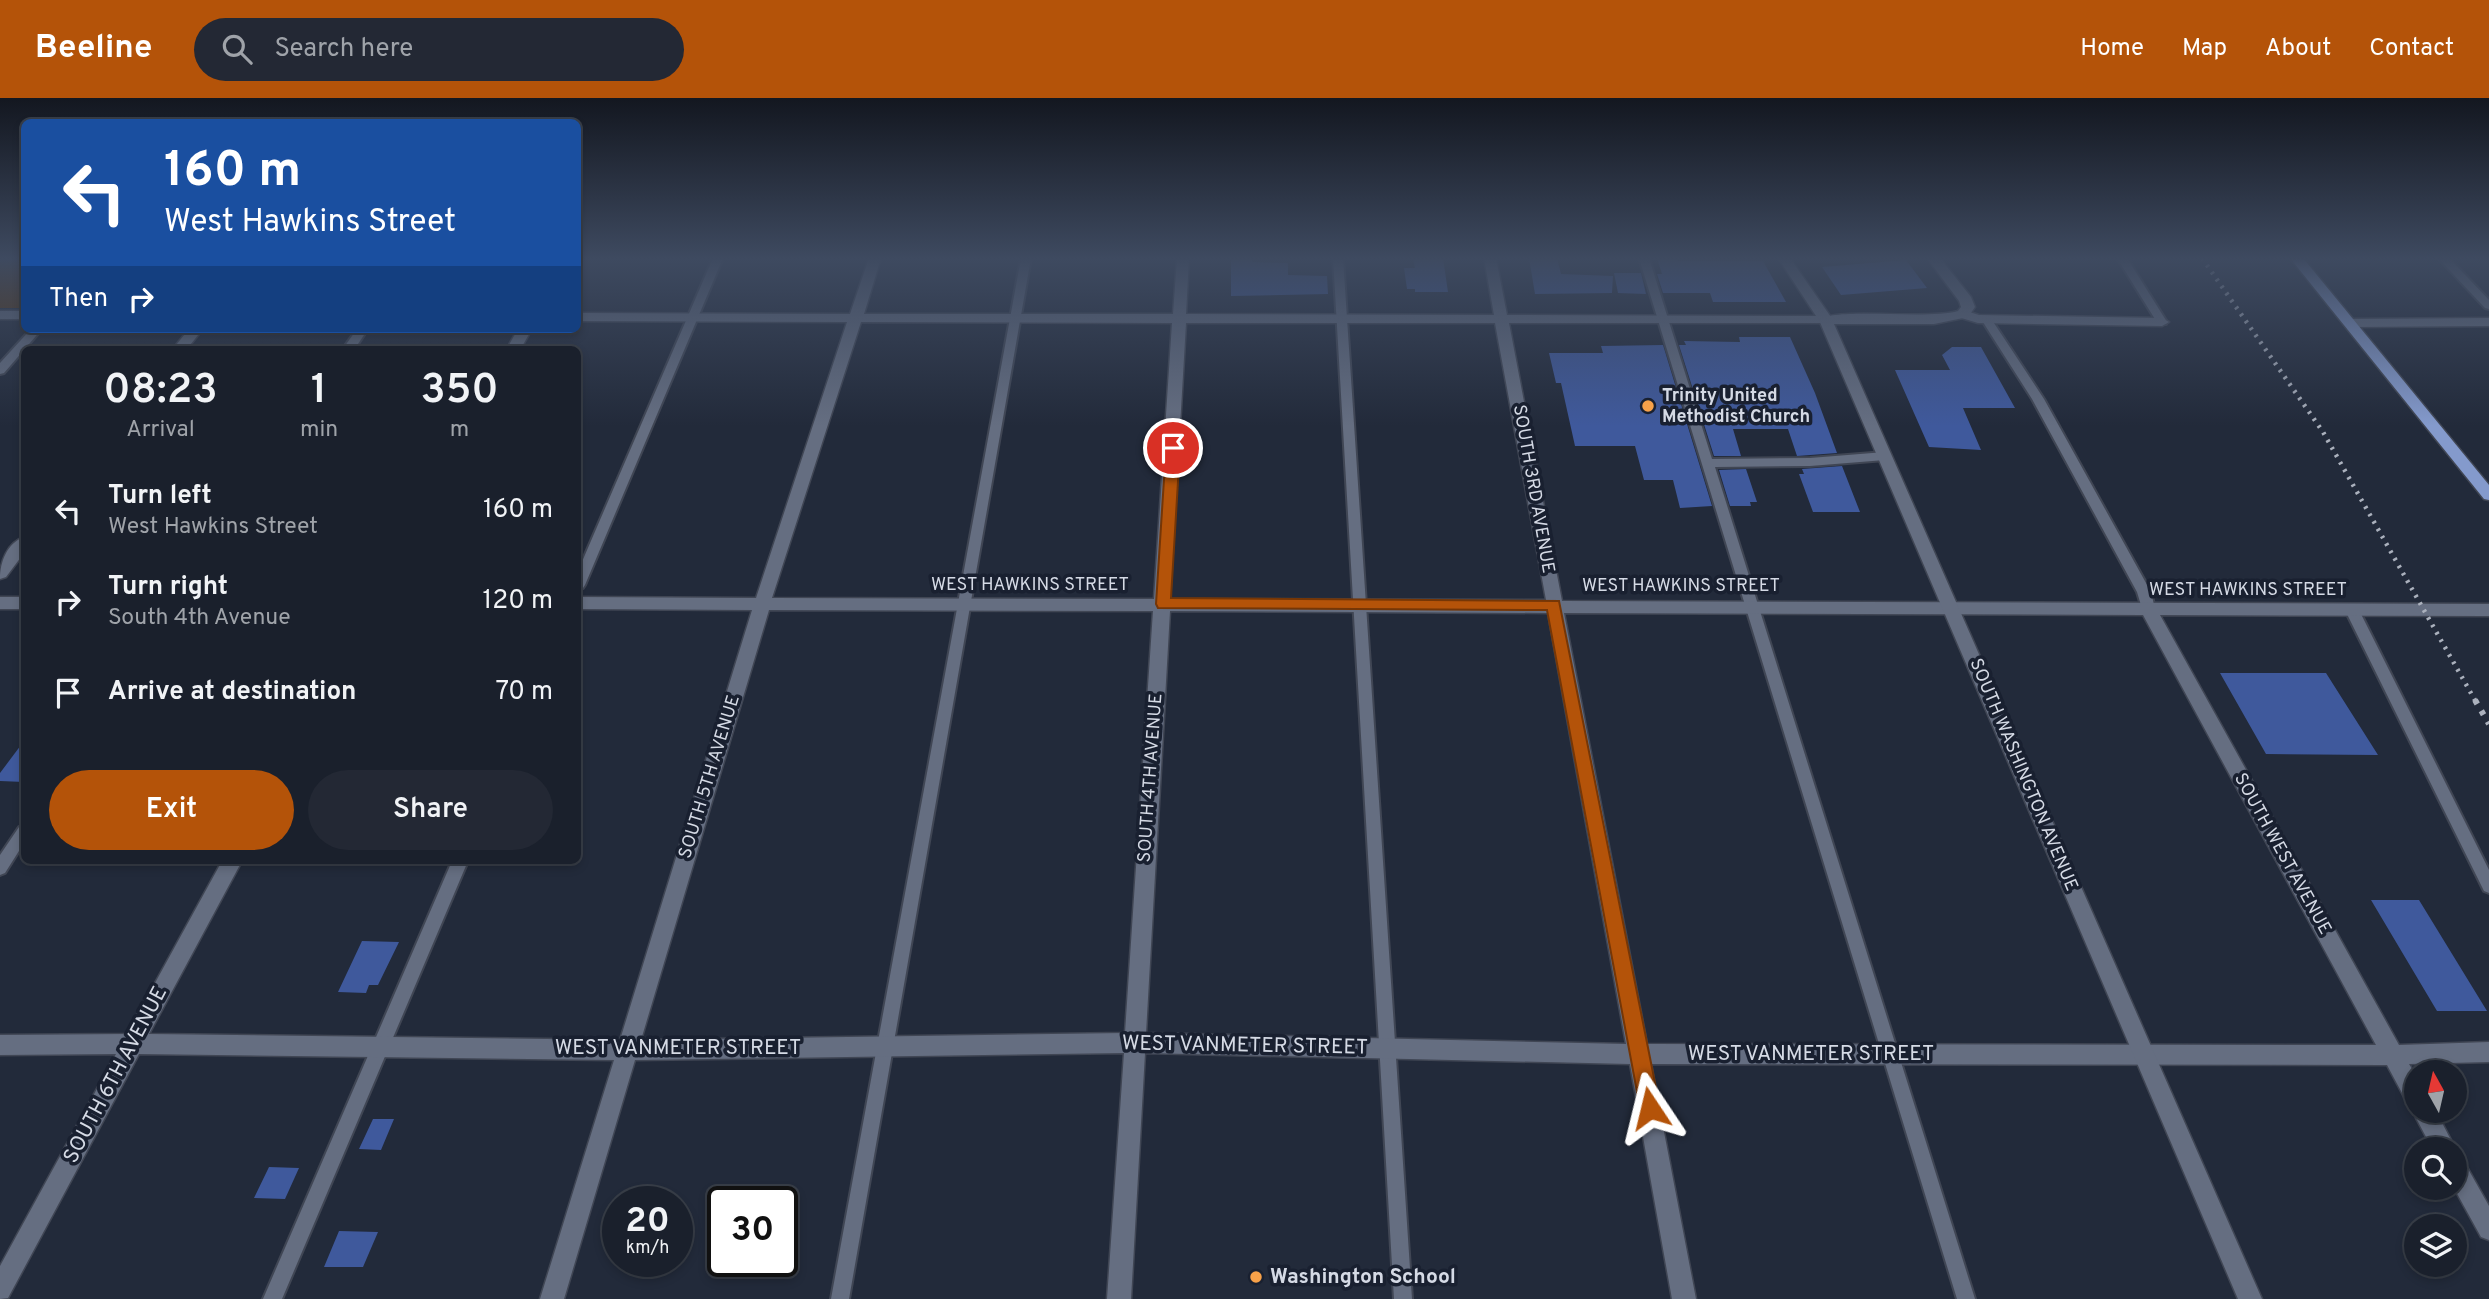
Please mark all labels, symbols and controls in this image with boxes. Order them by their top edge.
search box [194,18,684,81]
text: Beeline [35,28,152,70]
icon: search [218,30,256,68]
text: Search here [274,33,413,66]
text: Home [2080,34,2144,64]
text: Map [2182,34,2227,64]
text: About [2265,34,2331,64]
text: Contact [2369,34,2454,64]
text: 160 m [164,142,301,204]
icon: left [49,147,140,238]
text: West Hawkins Street [164,203,456,243]
icon: right [122,280,160,318]
text: Then [49,283,108,316]
text: 08:23 [103,365,218,418]
text: 1 [311,365,327,418]
text: 350 [420,365,499,418]
place label: Trinity United Methodist Church [1662,385,1810,429]
marker: Trinity United Methodist Church [1640,398,1656,414]
street label: SOUTH 3RD AVENUE [1507,403,1559,575]
text: Arrival [126,416,195,445]
text: min [300,416,338,445]
text: m [450,416,469,445]
pin [1143,418,1203,478]
icon: arrive [1154,429,1192,467]
text: Turn left [108,480,212,513]
icon: left [49,492,87,530]
text: 160 m [483,494,553,527]
text: West Hawkins Street [108,513,318,542]
text: Turn right [108,571,228,604]
street label: WEST HAWKINS STREET [931,574,1129,597]
street label: WEST HAWKINS STREET [1582,575,1780,598]
street label: WEST HAWKINS STREET [2149,579,2347,602]
icon: right [49,583,87,621]
text: 120 m [483,585,553,618]
text: South 4th Avenue [108,604,291,633]
street label: SOUTH WASHINGTON AVENUE [1964,655,2082,895]
icon: arrive [49,674,87,712]
text: Arrive at destination [108,676,356,709]
text: 70 m [495,676,553,709]
street label: SOUTH 5TH AVENUE [674,693,746,861]
street label: SOUTH 4TH AVENUE [1134,693,1168,863]
street label: SOUTH WEST AVENUE [2228,769,2336,939]
button: Exit [49,770,294,850]
button: Share [308,770,553,850]
street label: SOUTH 6TH AVENUE [58,982,174,1168]
street label: WEST VANMETER STREET [1122,1030,1368,1062]
street label: WEST VANMETER STREET [555,1035,801,1062]
street label: WEST VANMETER STREET [1688,1041,1934,1068]
north arrow [2404,1060,2468,1124]
map controls [2404,1060,2467,1277]
position arrow [1613,1071,1687,1145]
button: search [2404,1137,2467,1200]
speed limit sign: 30 [707,1186,798,1277]
text: 20 [625,1200,670,1244]
button: layers [2404,1214,2467,1277]
text: km/h [626,1237,669,1260]
place label: Washington School [1270,1264,1456,1291]
marker: Washington School [1248,1269,1264,1285]

